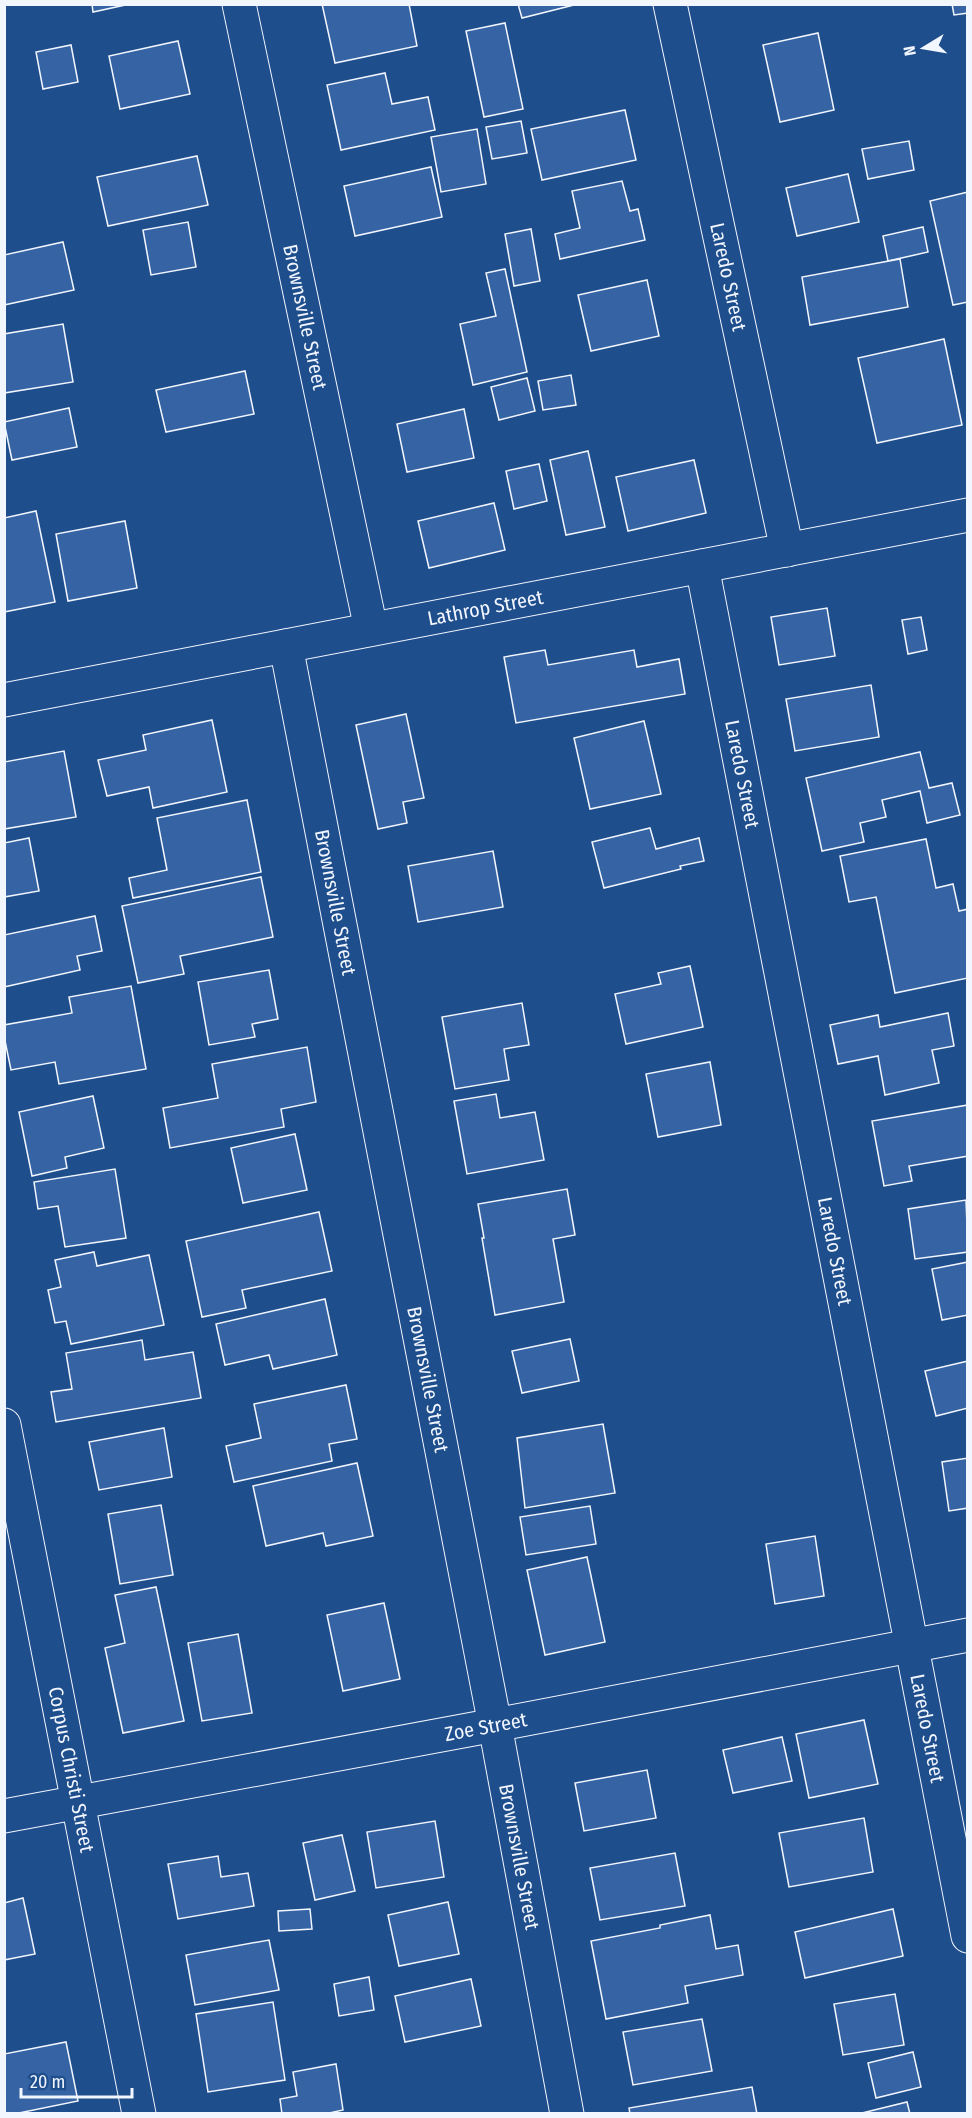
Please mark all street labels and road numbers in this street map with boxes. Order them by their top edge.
street label: Laredo Street [705,220,752,334]
street label: Brownsville Street [278,242,332,392]
street label: Lathrop Street [425,585,545,630]
street label: Laredo Street [720,718,765,831]
street label: Brownsville Street [310,827,362,978]
street label: Laredo Street [813,1195,857,1308]
street label: Brownsville Street [402,1304,454,1455]
street label: Laredo Street [905,1672,950,1785]
street label: Corpus Christi Street [44,1685,100,1855]
street label: Zoe Street [443,1707,529,1746]
street label: Brownsville Street [494,1782,545,1932]

